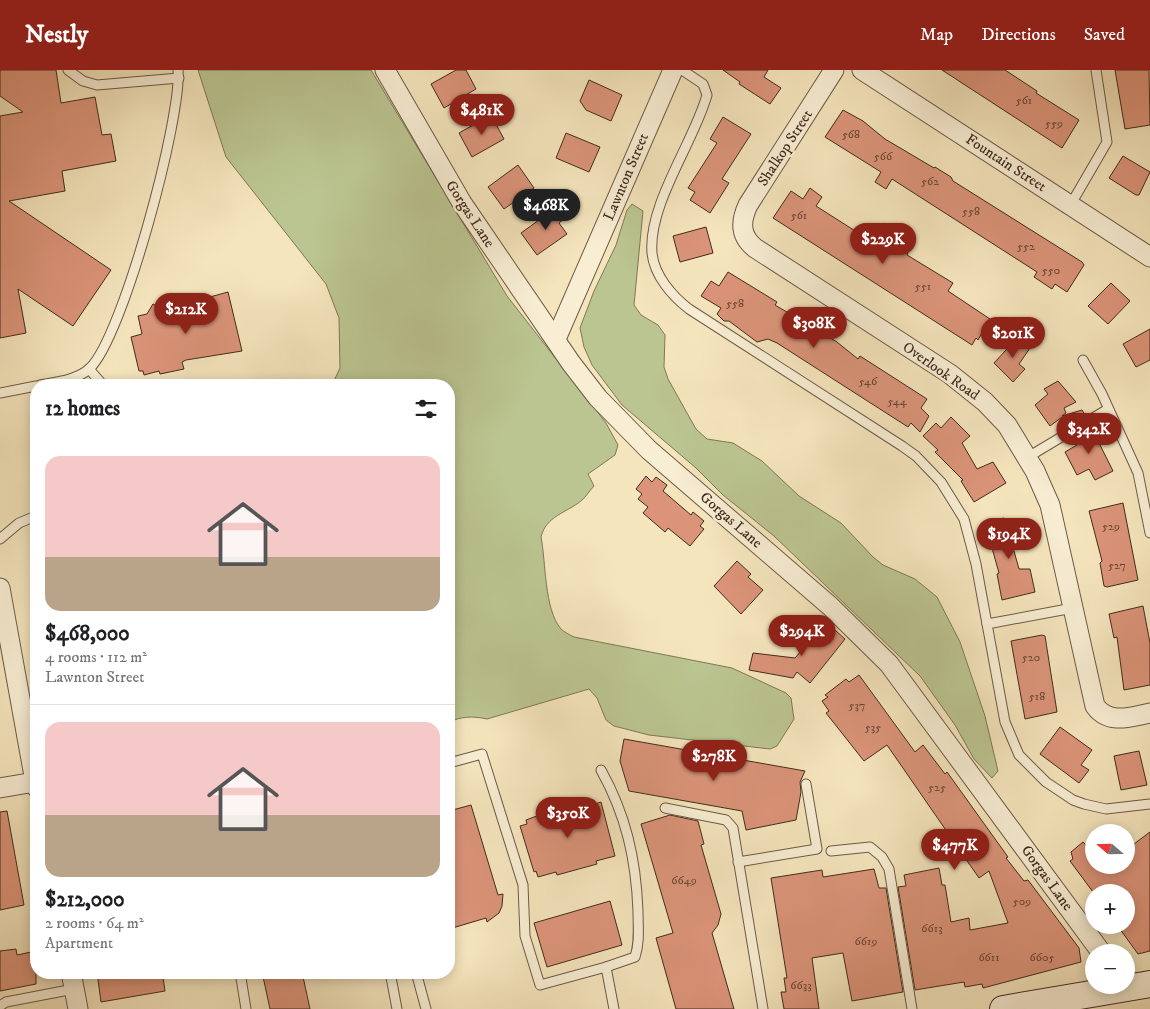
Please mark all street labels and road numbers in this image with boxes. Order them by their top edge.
street label: Shalkop Street [753,106,817,190]
street label: Lawnton Street [599,130,653,224]
street label: Fountain Street [962,130,1050,196]
street label: Gorgas Lane [441,177,499,251]
street label: Overlook Road [899,338,984,405]
street label: Gorgas Lane [696,488,766,552]
street label: Gorgas Lane [1017,842,1077,914]

